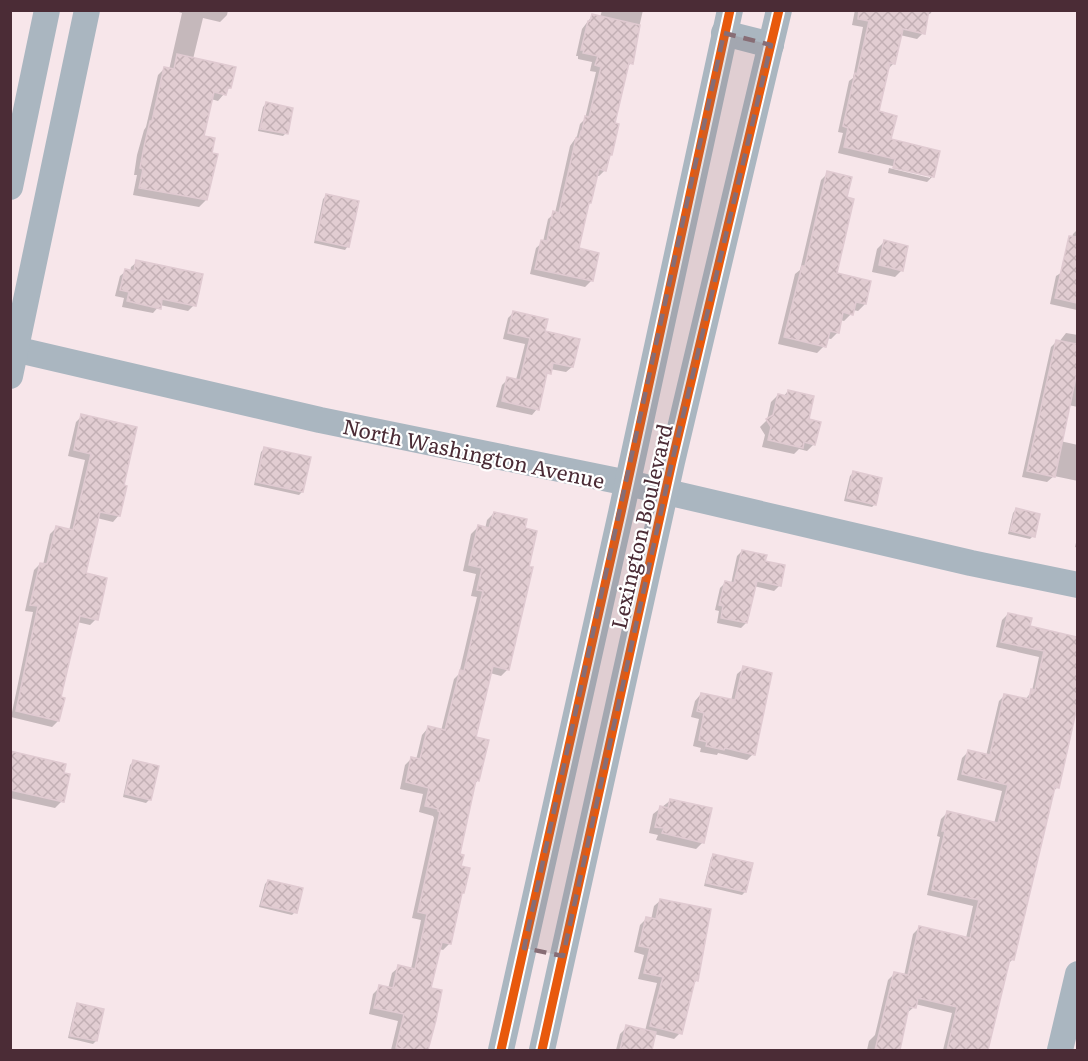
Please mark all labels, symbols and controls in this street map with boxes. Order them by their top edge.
street label: North Washington Avenue [340,409,608,495]
street label: Lexington Boulevard [601,420,679,632]

